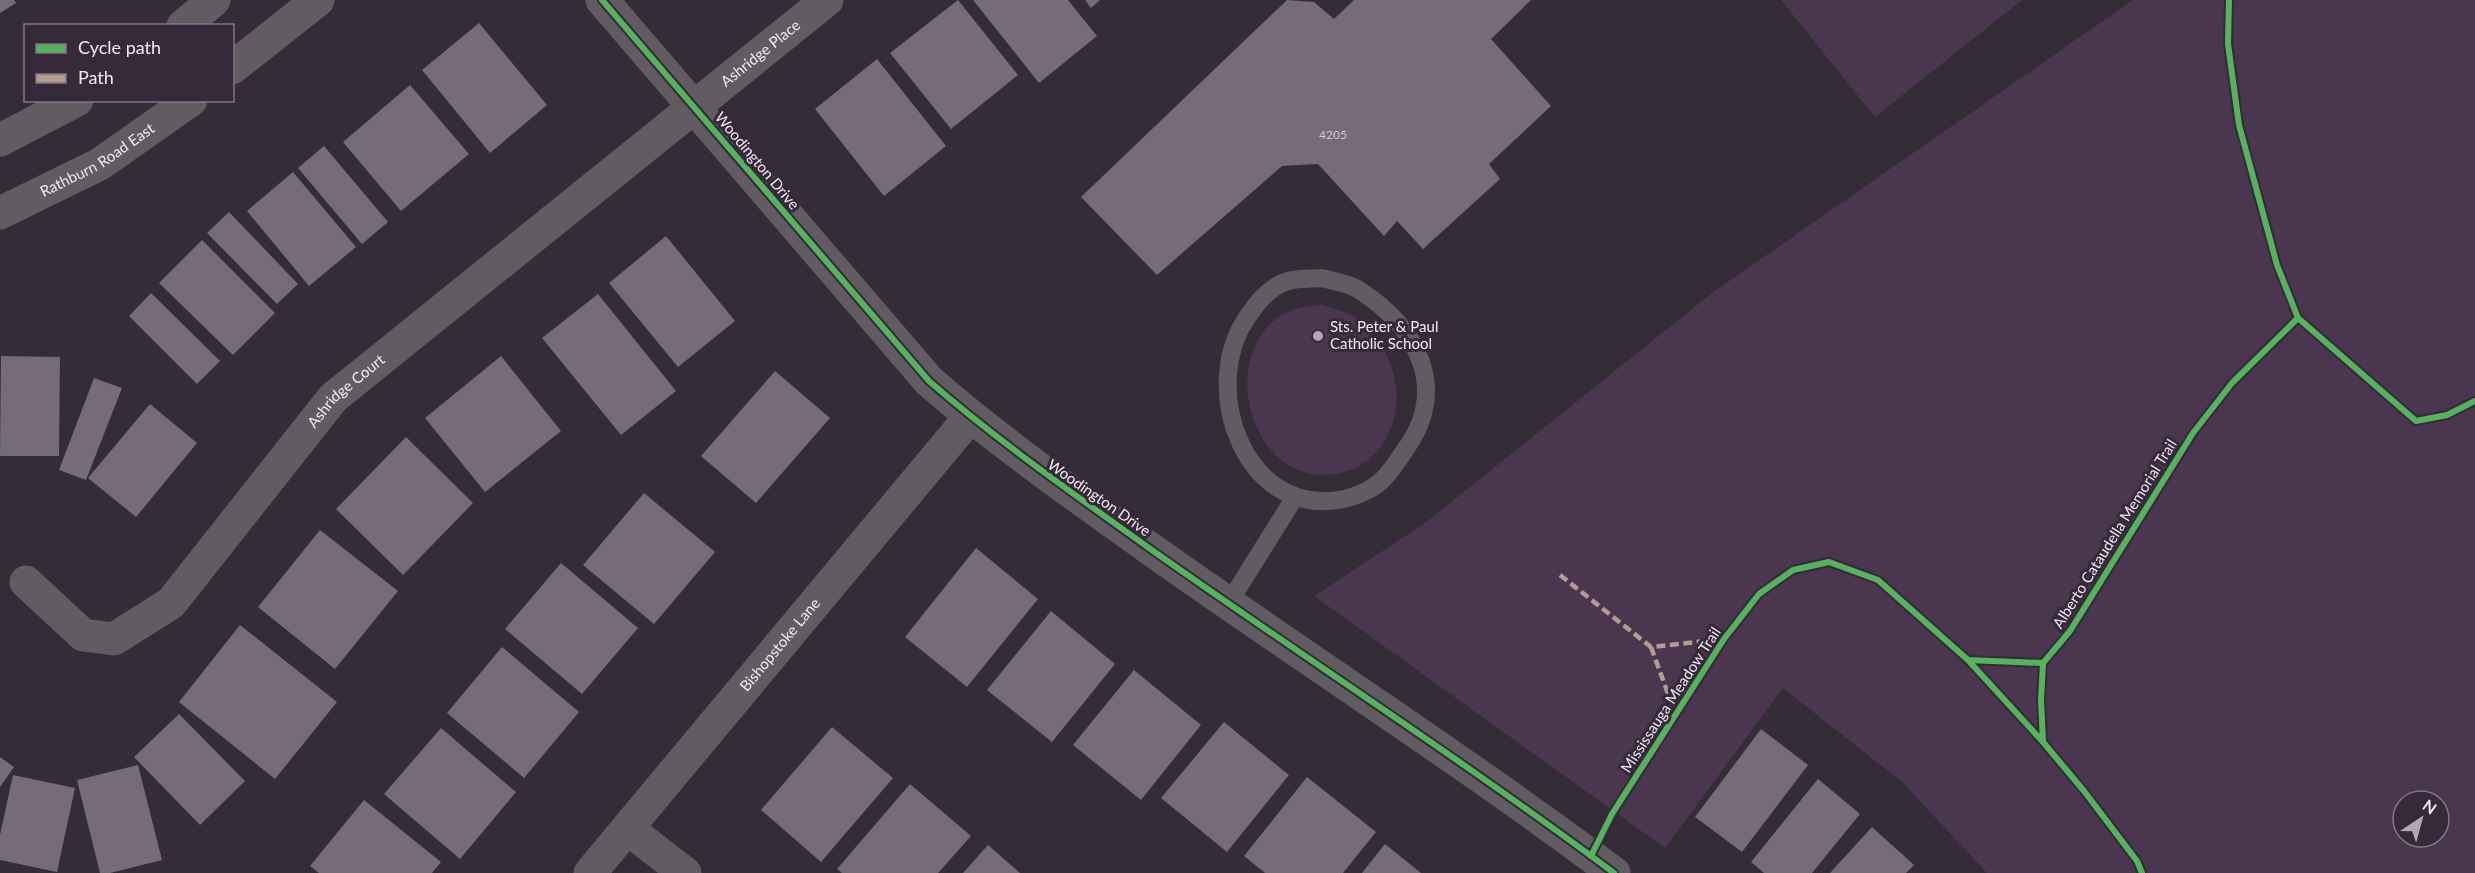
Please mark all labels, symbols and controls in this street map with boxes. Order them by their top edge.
street label: Ashridge Place [717,15,803,90]
legend [24,24,234,102]
text: Cycle path [78,36,161,58]
text: Path [78,66,114,88]
street label: Woodington Drive [712,108,804,213]
street label: Rathburn Road East [37,118,158,200]
house number: 4205 [1319,127,1347,142]
place label: Sts. Peter & Paul Catholic School [1330,317,1438,352]
marker: Sts. Peter & Paul Catholic School [1311,329,1325,343]
street label: Ashridge Court [303,350,388,431]
street label: Alberto Cataudella Memorial Trail [2048,436,2180,631]
street label: Woodington Drive [1045,455,1155,539]
street label: Bishopstoke Lane [735,594,823,694]
street label: Mississauga Meadow Trail [1616,623,1724,776]
north arrow [2391,789,2451,849]
text: N [2420,795,2441,818]

